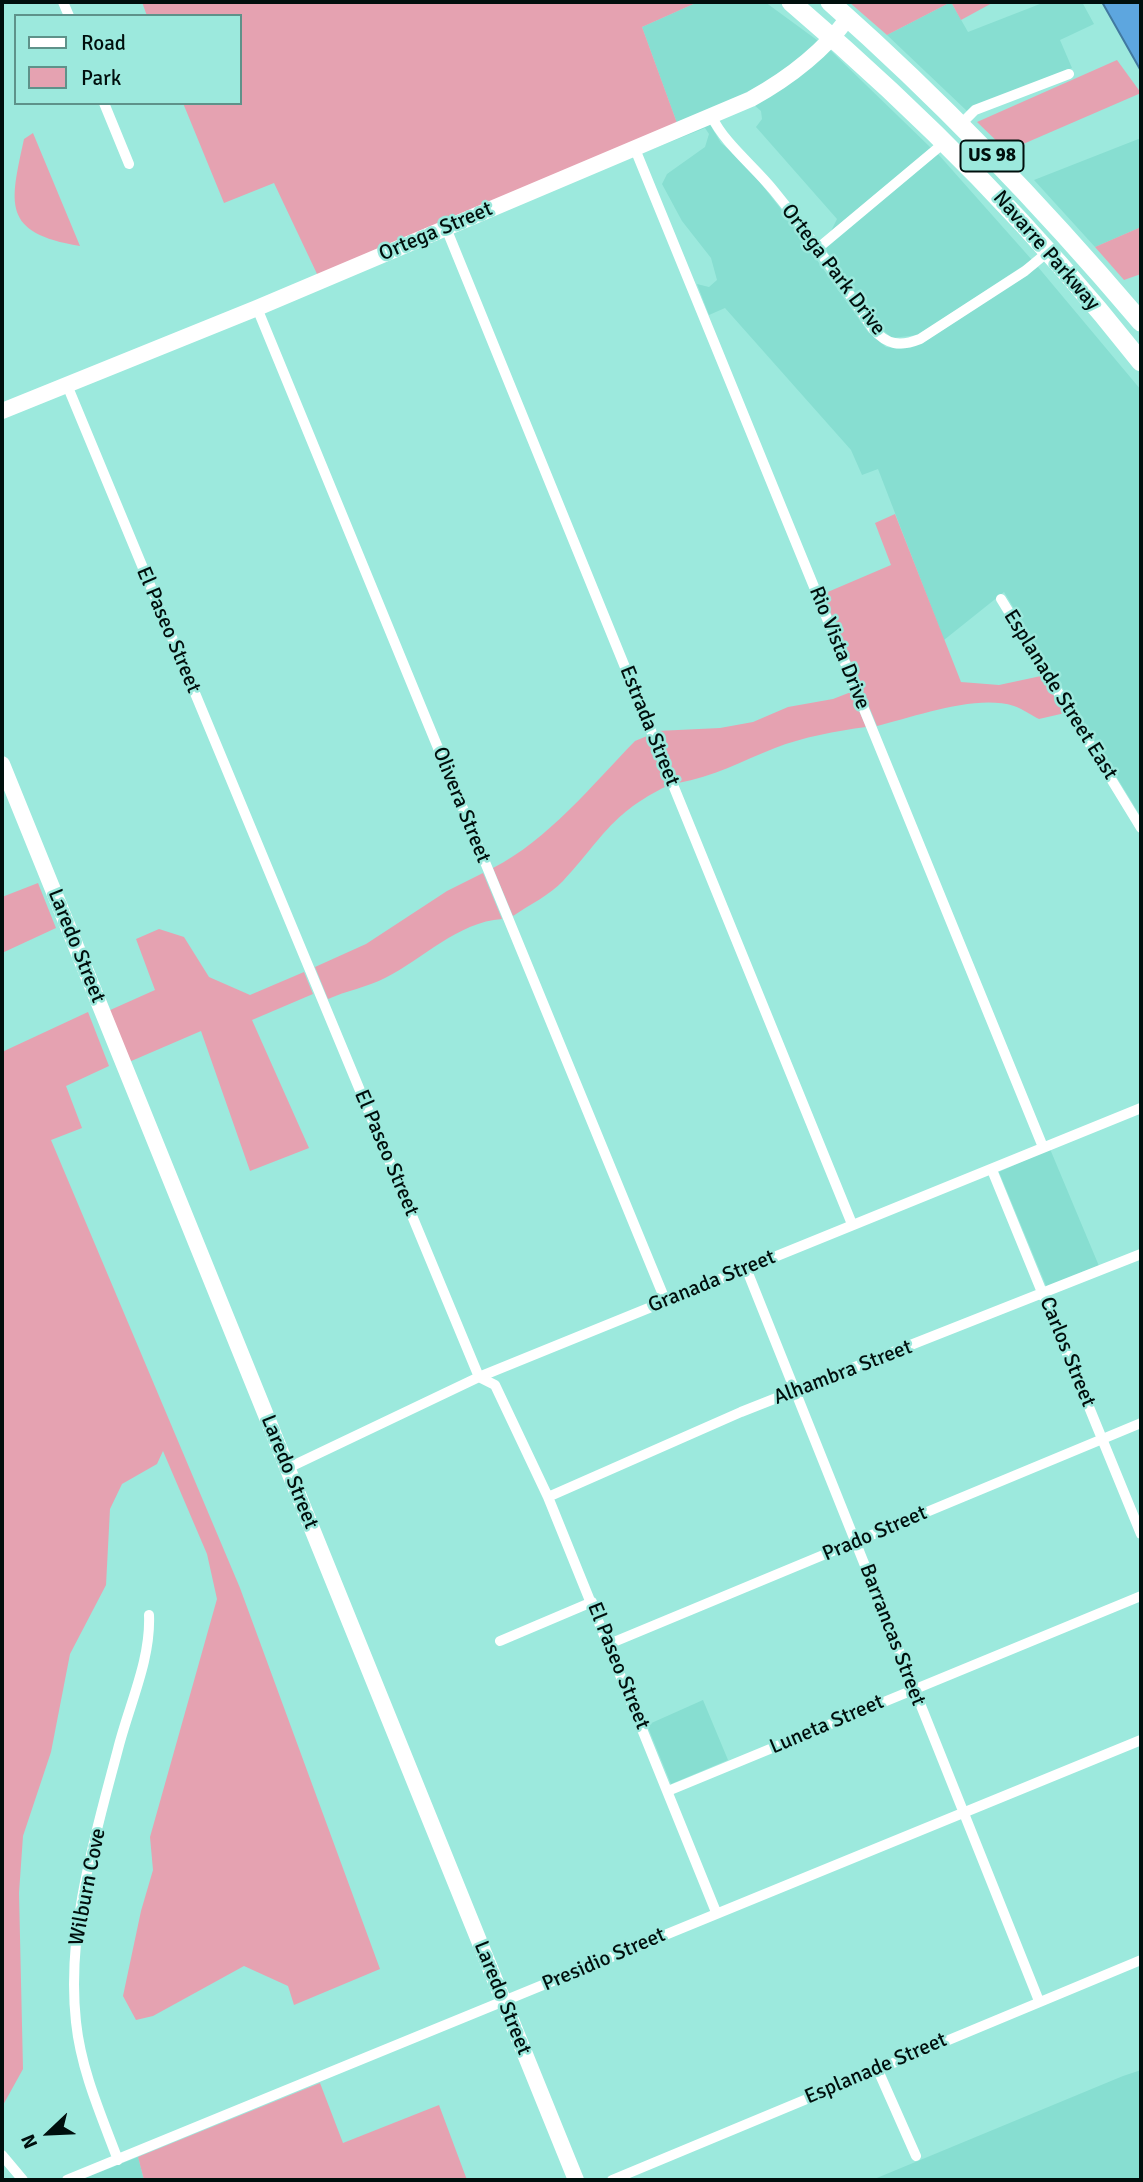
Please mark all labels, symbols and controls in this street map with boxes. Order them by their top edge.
legend [14,14,242,105]
text: Road [81,30,126,56]
text: Park [81,65,121,91]
road number: US 98 [960,140,1024,172]
street label: Navarre Parkway [987,186,1105,316]
street label: Ortega Street [376,197,496,267]
street label: Ortega Park Drive [775,199,891,341]
street label: El Paseo Street [130,563,206,697]
street label: Rio Vista Drive [803,583,875,713]
street label: Esplanade Street East [997,605,1123,785]
street label: Estrada Street [613,662,685,790]
street label: Olivera Street [426,743,496,867]
street label: Laredo Street [42,885,110,1007]
street label: El Paseo Street [348,1086,424,1220]
street label: Granada Street [645,1245,779,1319]
street label: Carlos Street [1034,1293,1100,1411]
street label: Alhambra Street [770,1335,916,1411]
street label: Laredo Street [255,1411,323,1533]
street label: Prado Street [819,1501,931,1567]
street label: Barrancas Street [853,1561,931,1709]
street label: El Paseo Street [581,1599,655,1733]
street label: Luneta Street [766,1690,888,1760]
street label: Wilburn Cove [64,1826,112,1948]
street label: Presidio Street [539,1923,669,1997]
street label: Laredo Street [468,1937,536,2059]
street label: Esplanade Street [801,2028,951,2110]
north arrow [14,2098,84,2168]
text: N [16,2130,43,2152]

